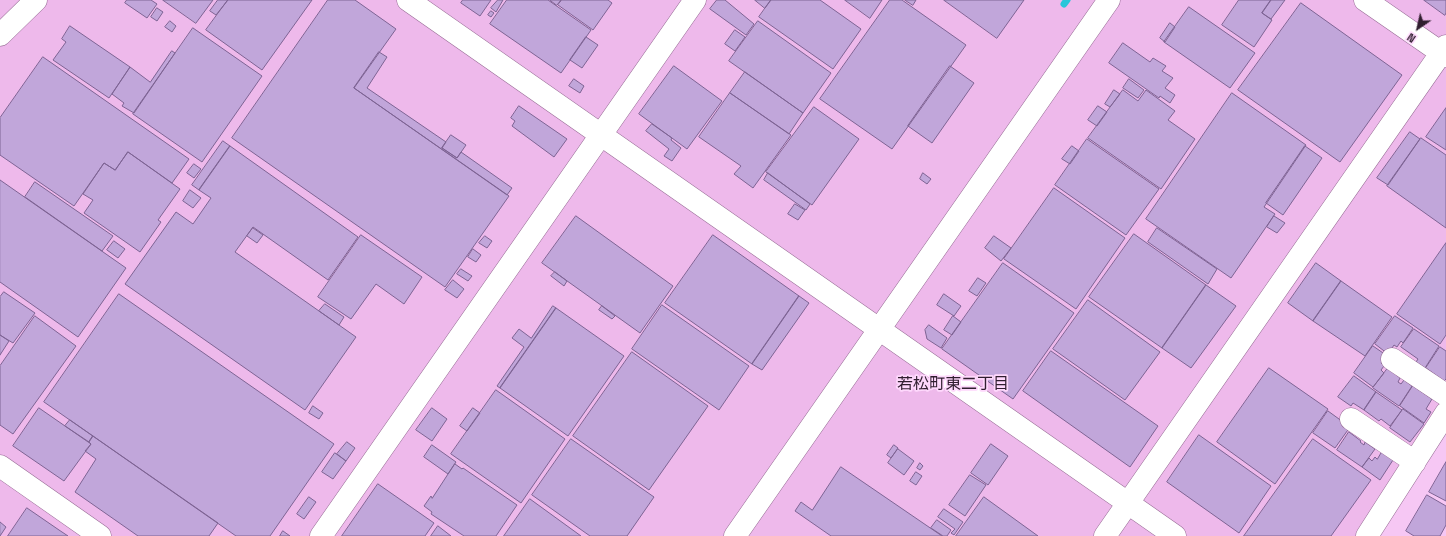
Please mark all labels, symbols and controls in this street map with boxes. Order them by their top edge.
north arrow [1398,8,1438,48]
text: N [1404,30,1418,46]
district label: 若松町東二丁目 [897,375,1009,395]

